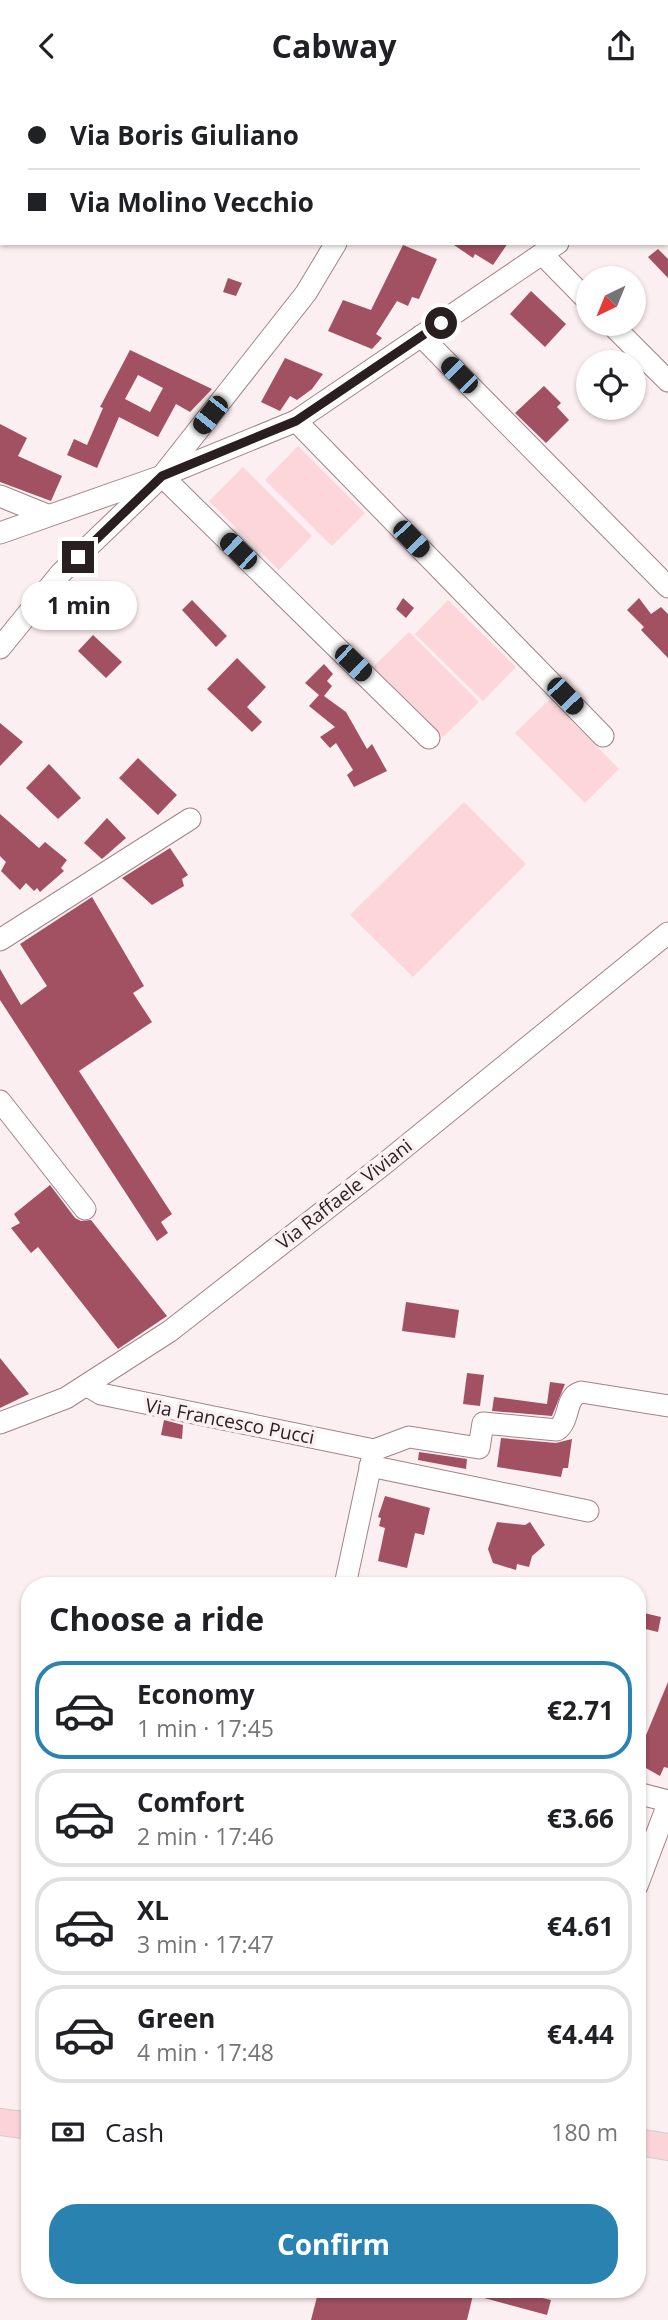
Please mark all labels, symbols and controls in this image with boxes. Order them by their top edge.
text: Cabway [272,24,396,67]
icon: back [28,27,66,65]
icon: share [602,27,640,65]
text: Via Boris Giuliano [70,117,299,153]
text: Via Molino Vecchio [70,184,314,220]
north arrow [576,266,646,336]
map controls [576,266,646,420]
route start [425,307,457,339]
button: locate [576,350,646,420]
car [437,353,482,397]
car [189,392,232,438]
car [389,517,434,561]
car [216,529,261,573]
route end [62,541,94,573]
callout: 1 min [20,581,136,631]
text: 1 min [47,589,111,621]
car [331,641,376,685]
car [543,674,588,718]
street label: Via Raffaele Viviani [271,1133,417,1255]
street label: Via Francesco Pucci [143,1392,317,1450]
text: Choose a ride [49,1597,264,1640]
text: Economy [137,1676,255,1712]
icon: car [53,1679,116,1742]
text: €2.71 [547,1692,614,1728]
text: 1 min · 17:45 [137,1712,274,1744]
text: Comfort [137,1784,244,1820]
icon: car [53,1787,116,1850]
text: €3.66 [547,1800,614,1836]
text: 2 min · 17:46 [137,1820,274,1852]
text: XL [137,1892,169,1928]
icon: car [53,1895,116,1958]
text: €4.61 [547,1908,614,1944]
text: 3 min · 17:47 [137,1928,274,1960]
text: Green [137,2000,215,2036]
icon: car [53,2003,116,2066]
text: €4.44 [547,2016,614,2052]
text: 4 min · 17:48 [137,2036,274,2068]
icon: cash [49,2113,87,2151]
text: Cash [105,2114,164,2150]
text: 180 m [551,2116,618,2148]
button: Confirm [49,2204,618,2284]

